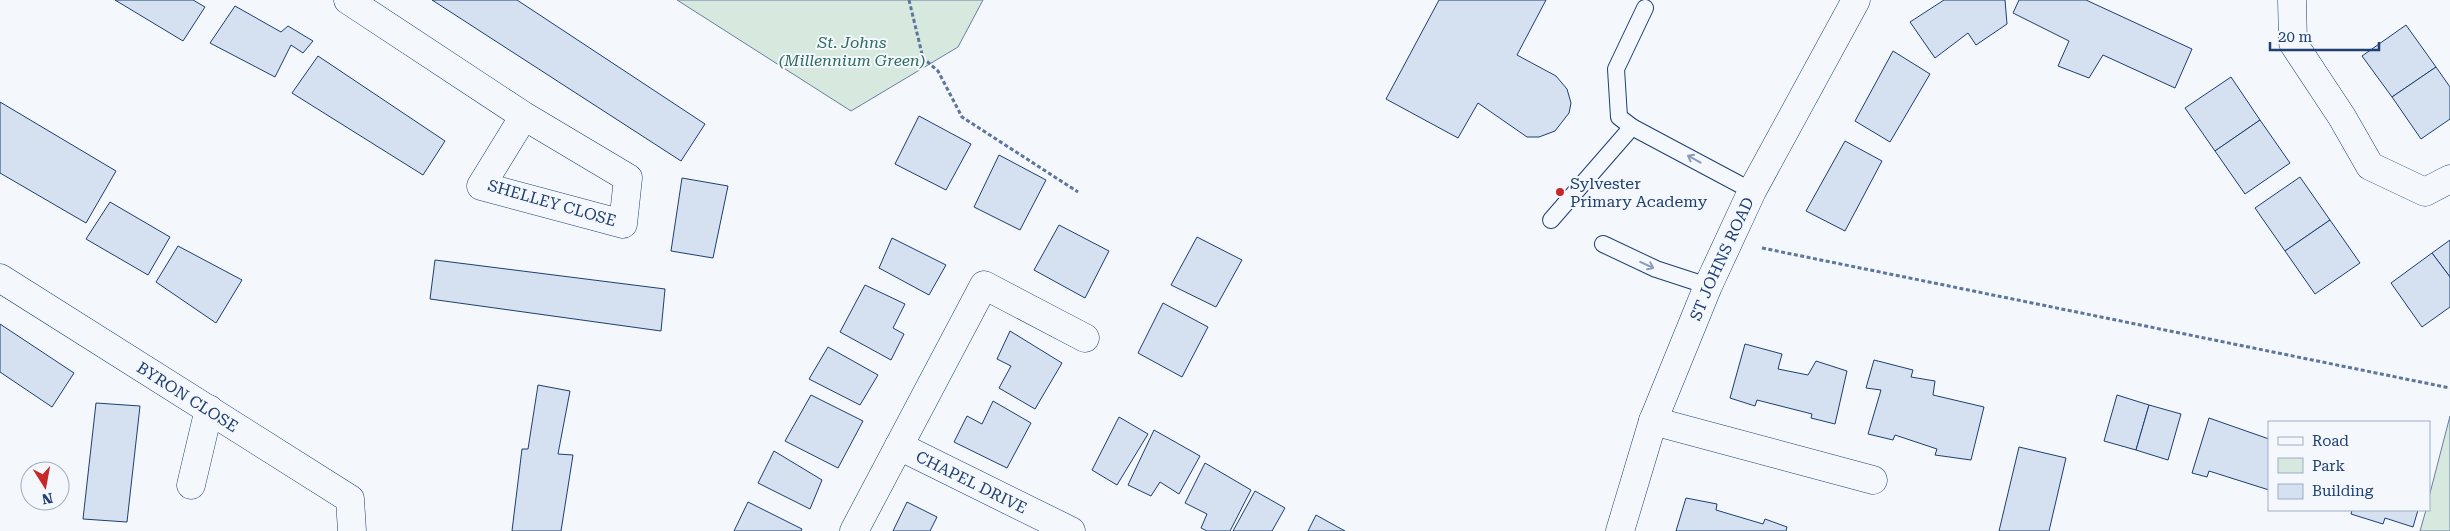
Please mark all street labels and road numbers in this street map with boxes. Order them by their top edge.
street label: SHELLEY CLOSE [486,176,618,230]
street label: ST JOHNS ROAD [1686,194,1757,323]
street label: BYRON CLOSE [134,357,242,436]
street label: CHAPEL DRIVE [913,446,1030,517]

